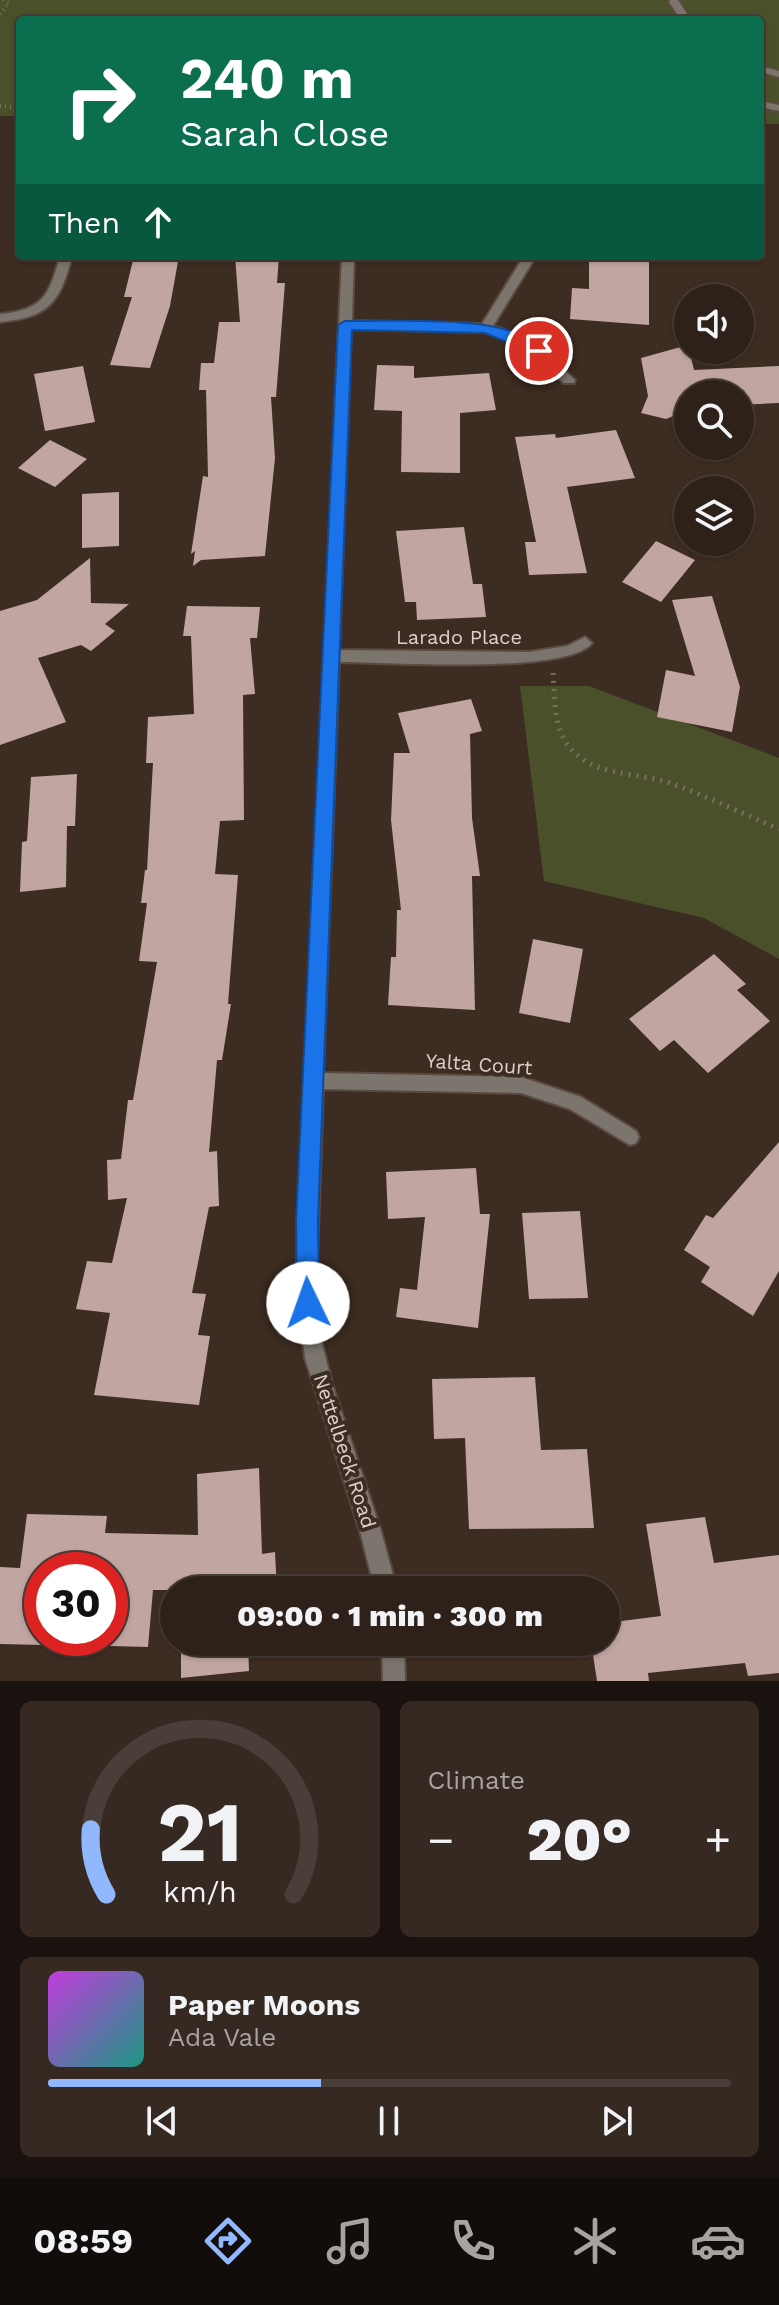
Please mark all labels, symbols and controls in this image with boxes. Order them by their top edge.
text: 240 m [180,46,354,112]
icon: right [48,48,152,152]
text: Sarah Close [180,113,389,155]
icon: ahead [136,200,180,244]
text: Then [48,205,120,240]
map controls [674,284,754,556]
button: sound [674,284,754,364]
pin [505,317,573,385]
icon: arrive [517,329,561,373]
button: search [674,380,754,460]
button: layers [674,476,754,556]
street label: Larado Place [396,625,522,649]
street label: Yalta Court [425,1048,534,1080]
position arrow [266,1261,350,1345]
street label: Nettelbeck Road [309,1371,381,1531]
speed limit sign: 30 [24,1552,128,1656]
text: 09:00 · 1 min · 300 m [237,1598,543,1633]
text: Climate [428,1765,525,1795]
text: 21 [157,1784,242,1881]
text: 20° [526,1804,632,1875]
text: − [428,1814,454,1866]
text: + [704,1814,731,1866]
text: km/h [163,1875,237,1909]
text: Paper Moons [168,1987,360,2022]
text: Ada Vale [168,2022,276,2052]
icon: previous [140,2099,184,2143]
icon: pause [367,2099,411,2143]
icon: next [595,2099,639,2143]
icon: directions [200,2213,256,2269]
icon: music [322,2213,378,2269]
icon: phone [445,2213,501,2269]
icon: climate [567,2213,623,2269]
icon: car [690,2213,746,2269]
text: 08:59 [33,2220,133,2262]

